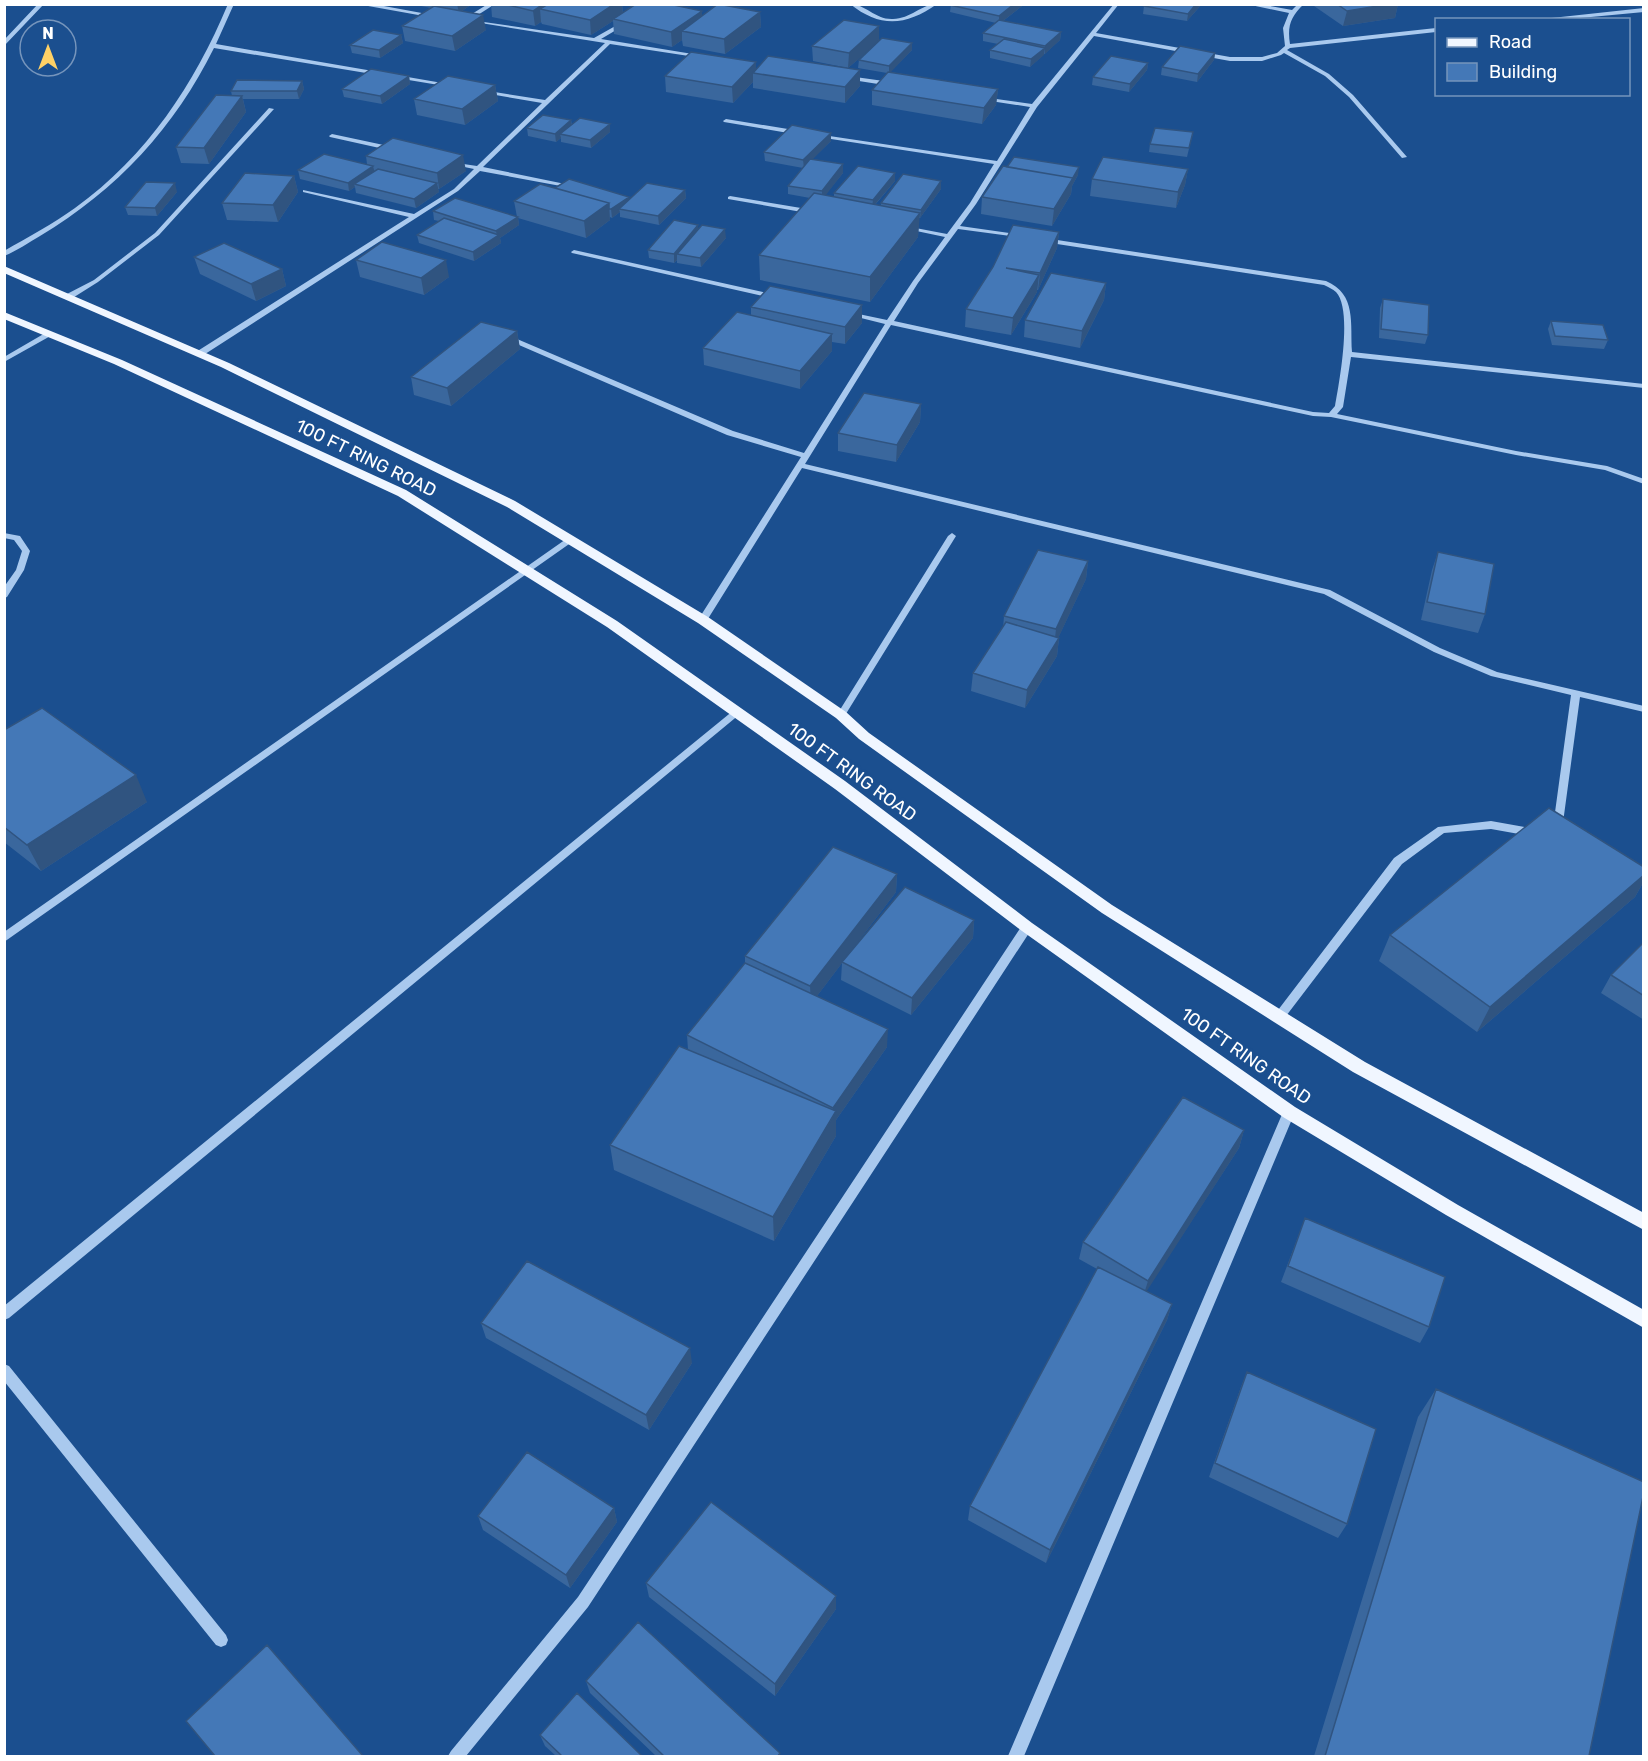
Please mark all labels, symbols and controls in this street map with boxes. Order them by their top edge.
north arrow [18,18,78,78]
legend [1435,18,1630,96]
text: N [42,24,54,43]
text: Road [1489,31,1532,53]
text: Building [1489,61,1557,83]
street label: 100 FT RING ROAD [292,414,440,502]
street label: 100 FT RING ROAD [783,718,921,826]
street label: 100 FT RING ROAD [1177,1003,1315,1109]

